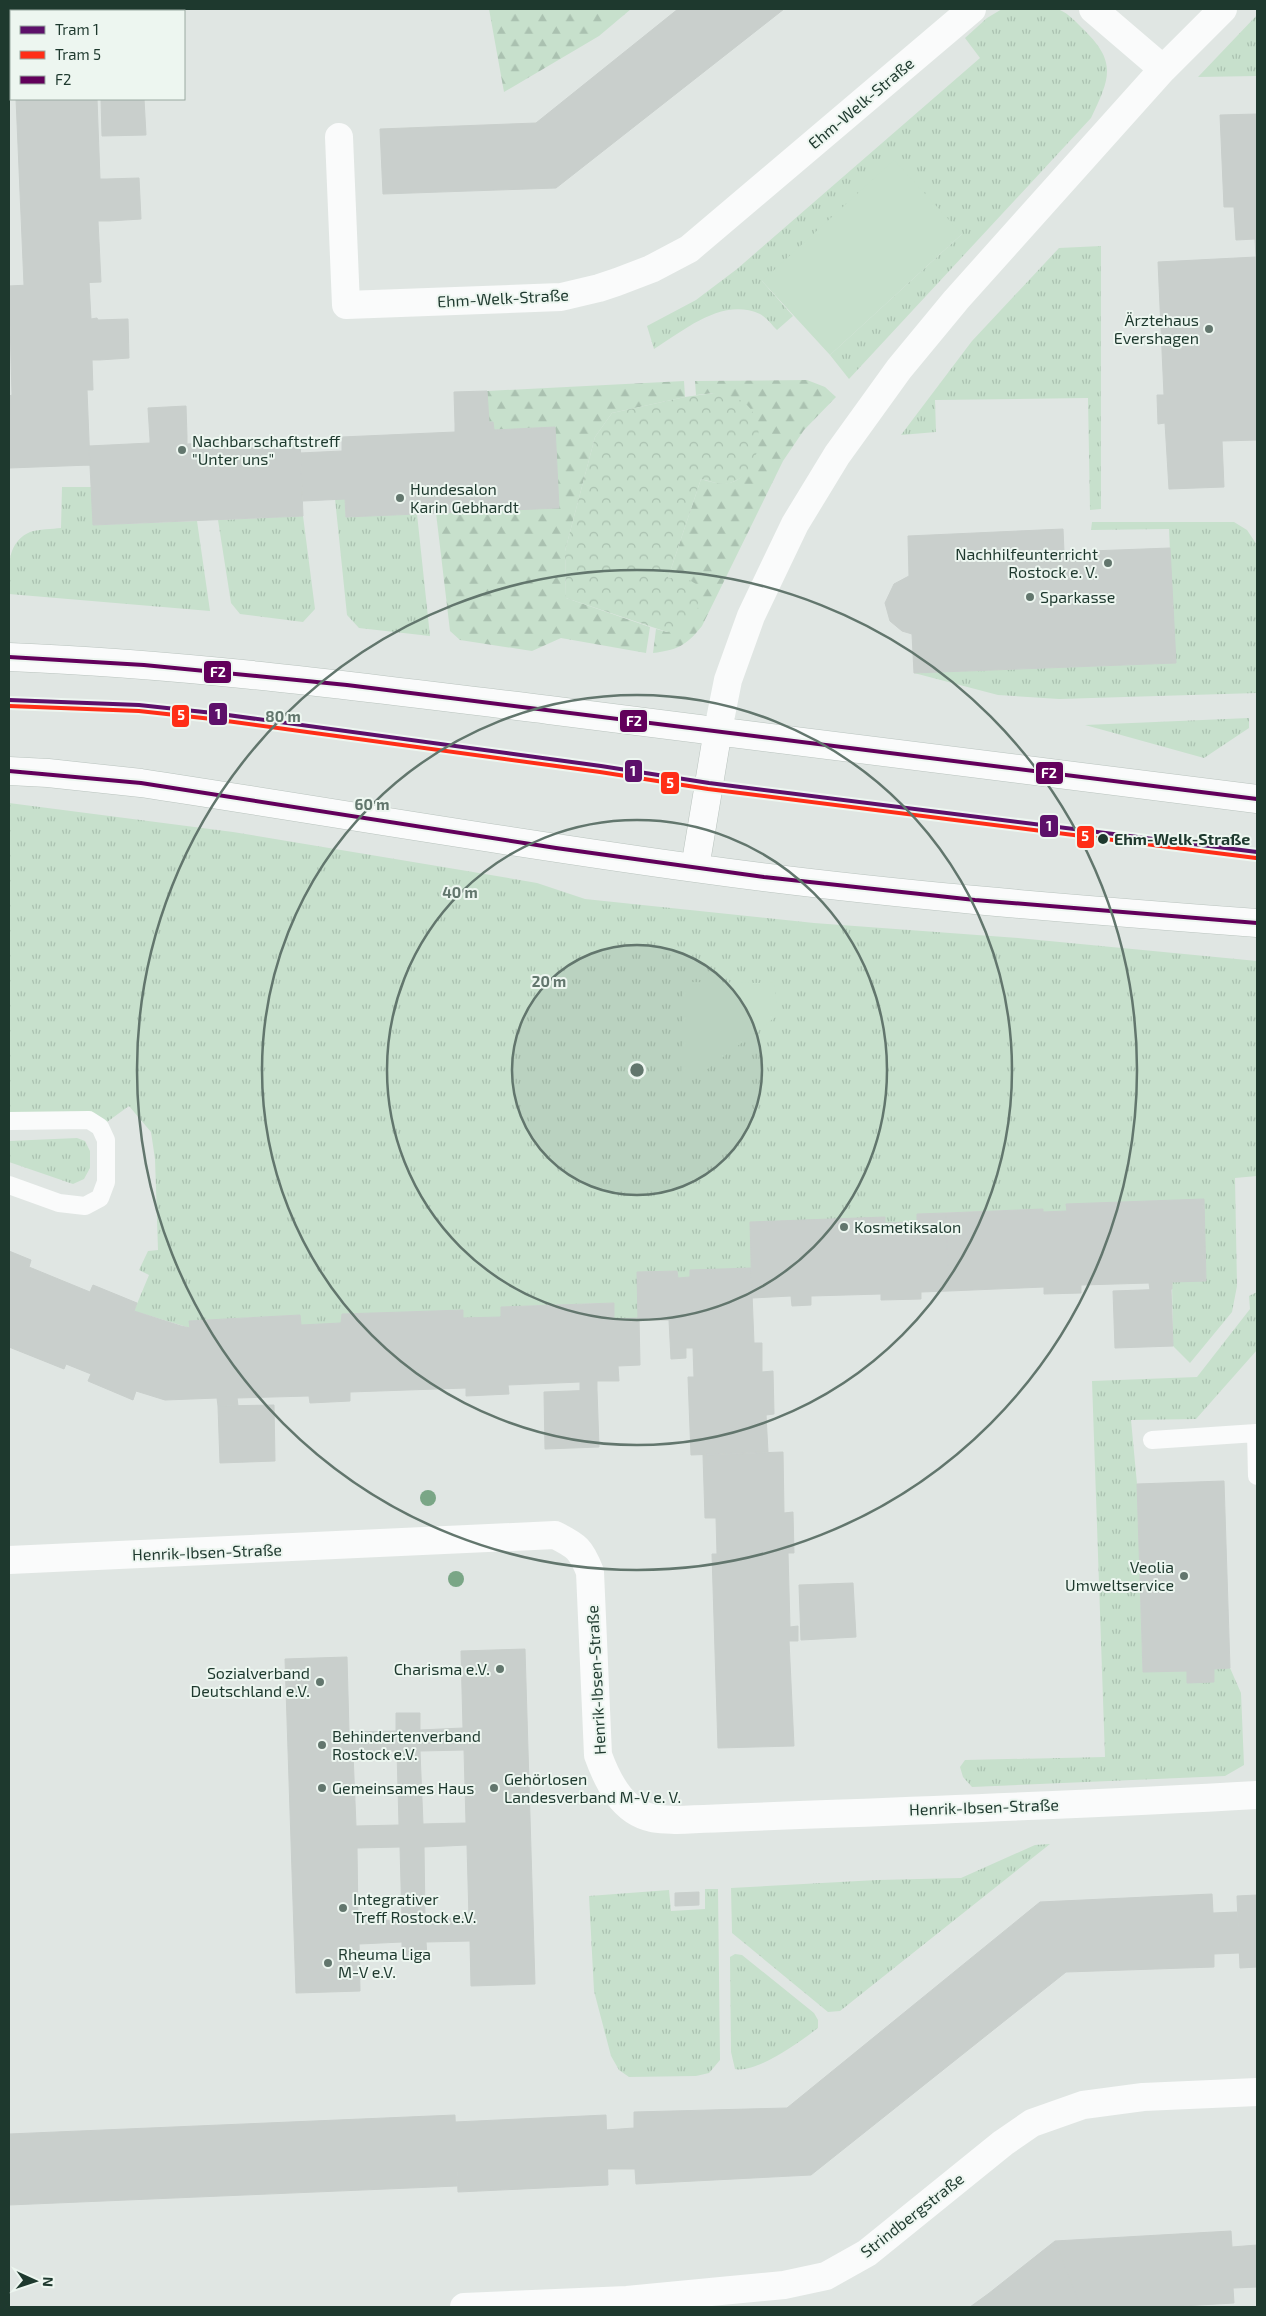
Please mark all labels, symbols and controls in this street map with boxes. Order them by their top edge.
legend [10,10,185,100]
text: Tram 1 [55,20,99,38]
text: Tram 5 [55,45,101,63]
street label: Ehm-Welk-Straße [804,53,917,152]
text: F2 [55,70,72,88]
street label: Ehm-Welk-Straße [437,285,569,310]
place label: Ärztehaus Evershagen [1114,310,1199,347]
marker: Ärztehaus Evershagen [1203,323,1215,335]
place label: Nachbarschaftstreff "Unter uns" [192,431,341,468]
marker: Nachbarschaftstreff "Unter uns" [176,444,188,456]
place label: Hundesalon Karin Gebhardt [410,479,519,516]
marker: Hundesalon Karin Gebhardt [394,492,406,504]
place label: Nachhilfeunterricht Rostock e. V. [955,544,1098,581]
marker: Nachhilfeunterricht Rostock e. V. [1102,557,1114,569]
place label: Sparkasse [1040,587,1115,606]
marker: Sparkasse [1024,591,1036,603]
line badge: F2 [203,660,232,684]
text: F2 [210,663,226,680]
line badge: 1 [208,702,228,726]
line badge: 5 [171,704,190,728]
text: 1 [215,705,221,722]
text: 5 [177,706,185,723]
text: 80 m [265,707,301,725]
line badge: F2 [619,709,648,733]
text: F2 [626,712,642,729]
line badge: 1 [624,759,643,783]
line badge: F2 [1035,761,1064,785]
text: 1 [630,762,636,779]
text: F2 [1041,764,1057,781]
line badge: 5 [660,771,680,795]
text: 5 [666,774,674,791]
text: 60 m [355,795,389,813]
line badge: 1 [1039,814,1059,838]
text: 1 [1046,817,1052,834]
line badge: 5 [1076,825,1095,849]
text: 5 [1081,827,1089,844]
place label: Ehm-Welk-Straße [1114,829,1250,848]
marker: Ehm-Welk-Straße [1096,832,1110,846]
text: 40 m [442,883,478,901]
text: 20 m [532,972,566,990]
centre of rings [628,1061,646,1079]
place label: Kosmetiksalon [854,1217,961,1236]
marker: Kosmetiksalon [838,1221,850,1233]
street label: Henrik-Ibsen-Straße [132,1539,282,1564]
place label: Veolia Umweltservice [1065,1557,1174,1594]
marker: Veolia Umweltservice [1178,1570,1190,1582]
street label: Henrik-Ibsen-Straße [582,1605,609,1755]
place label: Charisma e.V. [394,1659,490,1678]
place label: Sozialverband Deutschland e.V. [191,1663,310,1700]
marker: Charisma e.V. [494,1663,506,1675]
marker: Sozialverband Deutschland e.V. [314,1676,326,1688]
place label: Behindertenverband Rostock e.V. [332,1726,481,1763]
marker: Behindertenverband Rostock e.V. [316,1739,328,1751]
place label: Gehörlosen Landesverband M-V e. V. [504,1769,681,1806]
place label: Gemeinsames Haus [332,1778,474,1797]
marker: Gemeinsames Haus [316,1782,328,1794]
marker: Gehörlosen Landesverband M-V e. V. [488,1782,500,1794]
street label: Henrik-Ibsen-Straße [909,1794,1059,1819]
place label: Integrativer Treff Rostock e.V. [353,1889,476,1926]
marker: Integrativer Treff Rostock e.V. [337,1902,349,1914]
place label: Rheuma Liga M-V e.V. [338,1944,431,1981]
marker: Rheuma Liga M-V e.V. [322,1957,334,1969]
street label: Strindbergstraße [856,2168,967,2261]
north arrow [10,2256,60,2306]
text: N [40,2276,57,2287]

